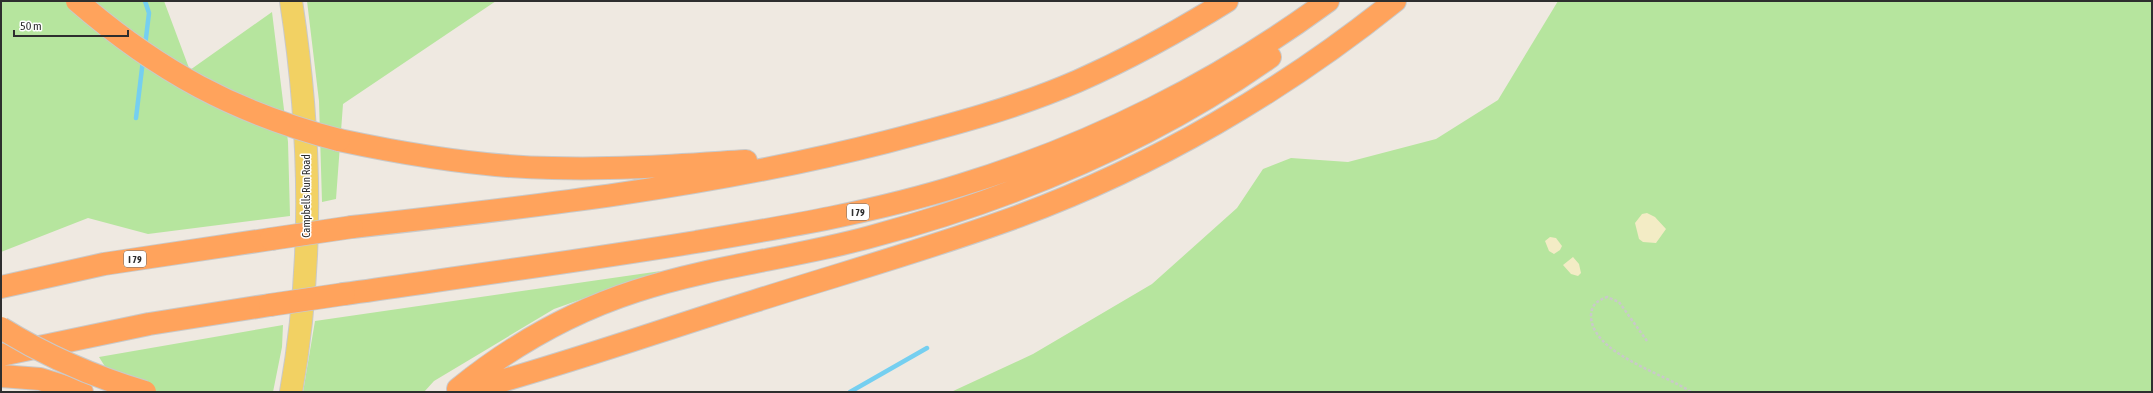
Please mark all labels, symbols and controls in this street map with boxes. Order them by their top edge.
scale bar [14,12,128,38]
text: 50 m [20,19,42,33]
street label: Campbells Run Road [300,154,312,238]
road number: I 79 [847,204,869,220]
road number: I 79 [124,251,146,267]

